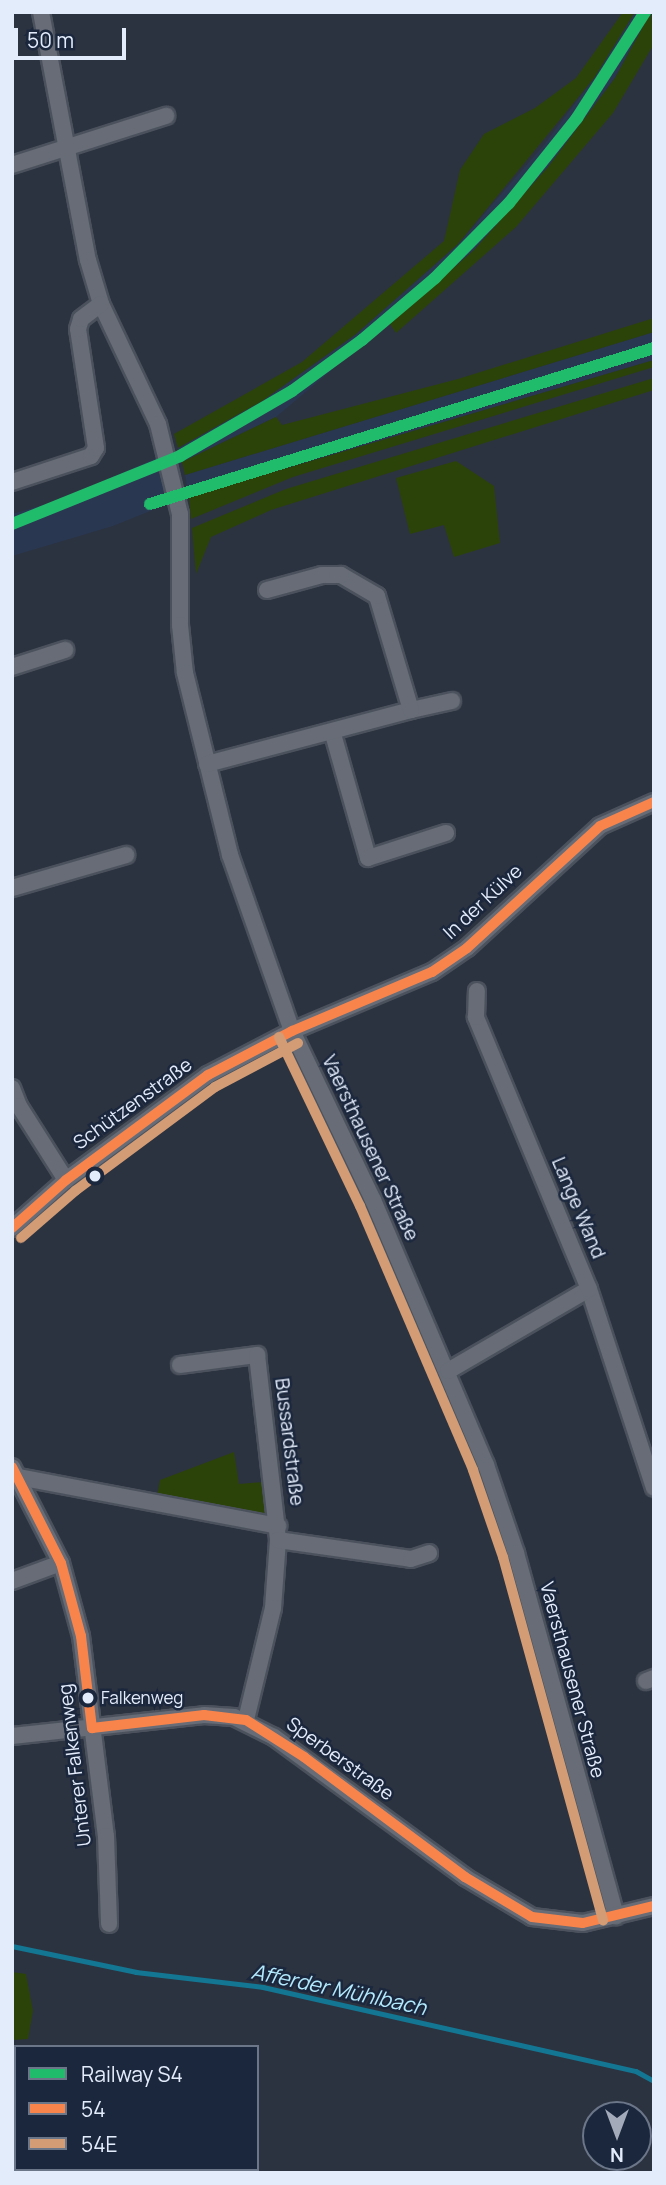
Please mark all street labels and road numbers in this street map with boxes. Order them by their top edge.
street label: In der Külve [439,860,527,944]
street label: Vaersthausener Straße [317,1052,423,1244]
street label: Schützenstraße [69,1053,197,1155]
street label: Lange Wand [546,1154,610,1262]
street label: Bussardstraße [270,1377,308,1507]
street label: Vaersthausener Straße [535,1579,609,1781]
street label: Unterer Falkenweg [54,1682,96,1848]
street label: Sperberstraße [282,1713,398,1805]

